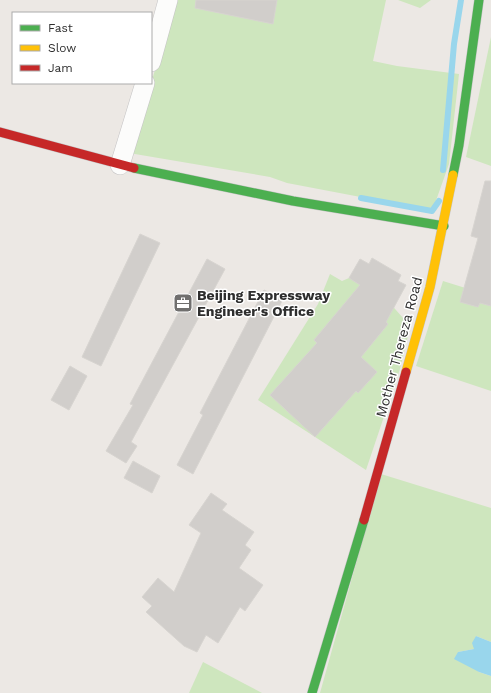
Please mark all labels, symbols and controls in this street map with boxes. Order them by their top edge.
legend [12,12,152,84]
text: Fast [48,21,73,35]
text: Slow [48,41,76,55]
text: Jam [48,61,73,75]
street label: Mother Thereza Road [373,275,425,419]
place label: Beijing Expressway Engineer's Office [197,287,330,319]
office icon: Beijing Expressway Engineer's Office [172,292,194,314]

